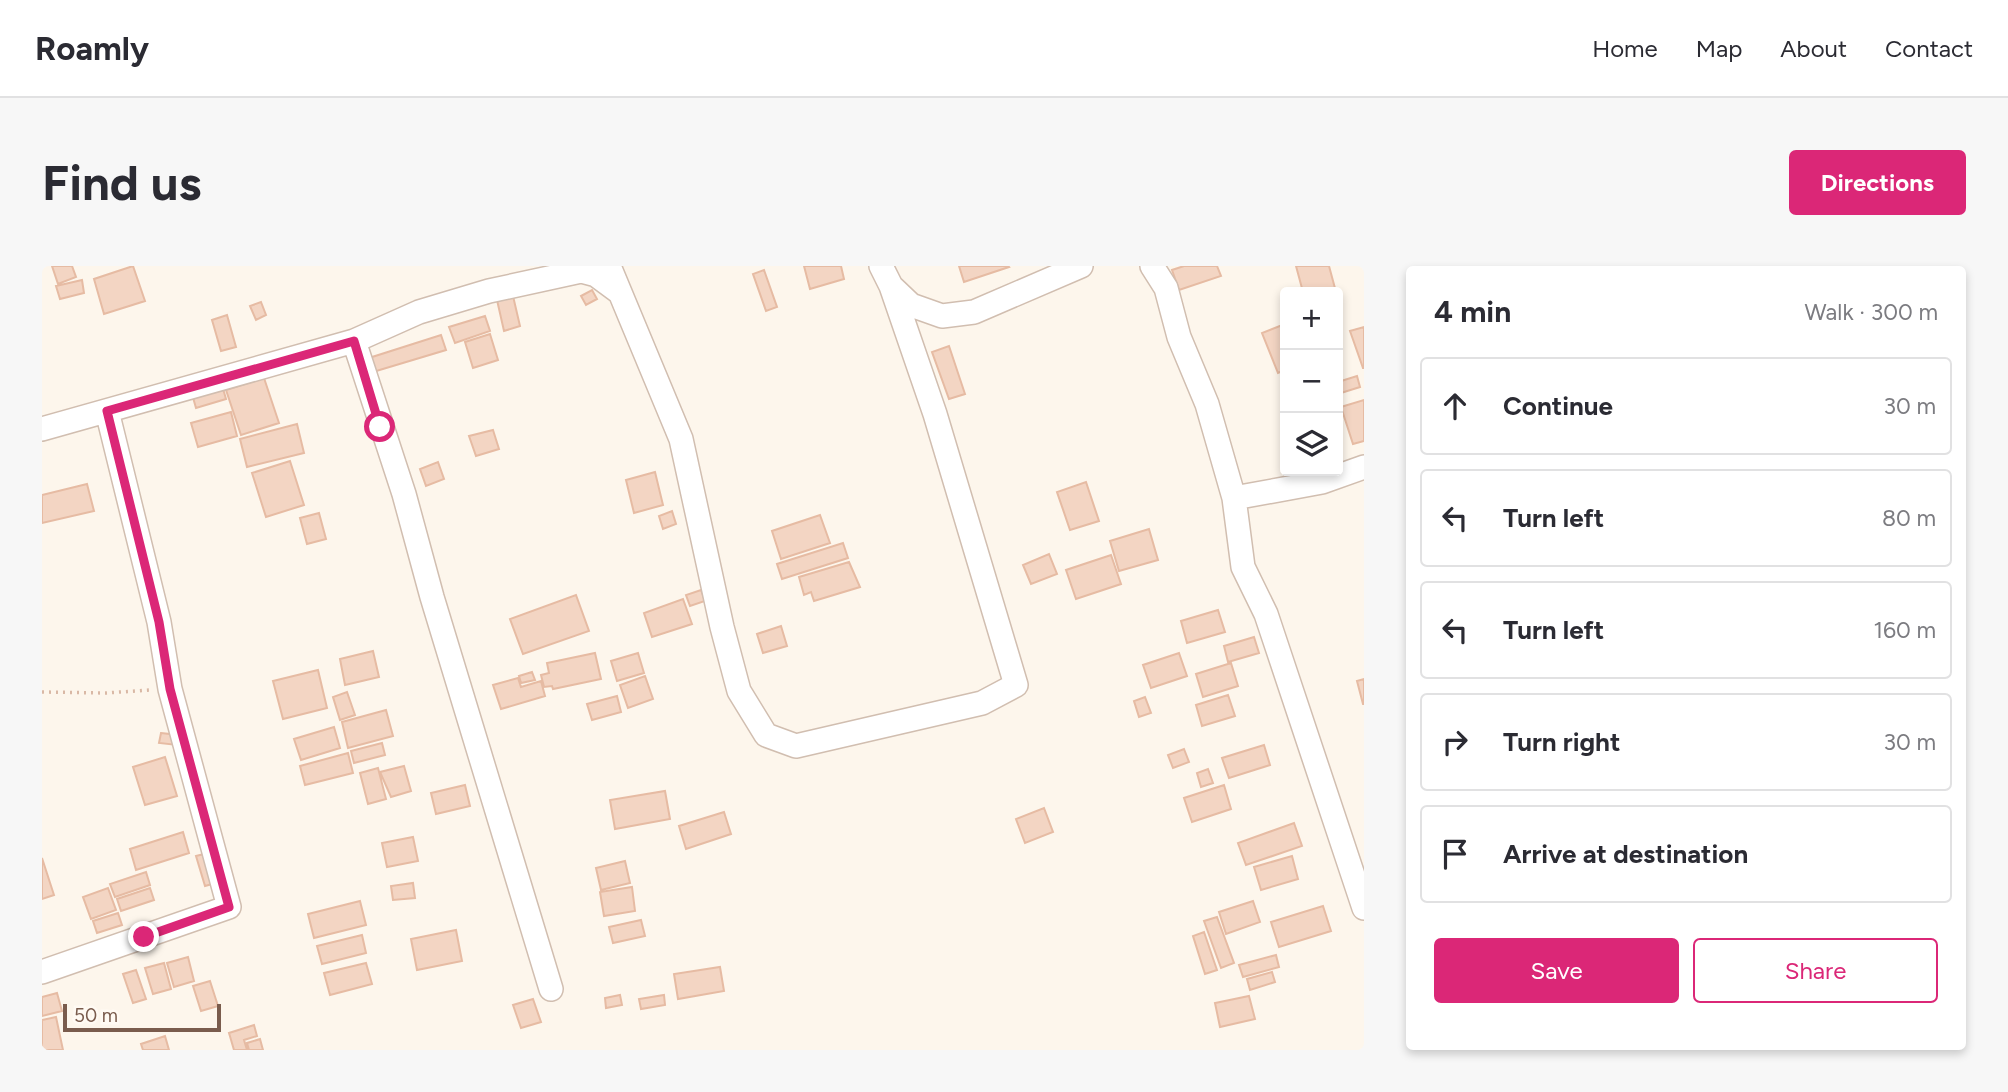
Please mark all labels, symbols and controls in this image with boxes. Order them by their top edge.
text: Roamly [35,29,149,68]
text: Home [1592,34,1658,63]
text: Map [1696,34,1742,63]
text: About [1780,34,1847,63]
text: Contact [1885,34,1973,63]
button: Directions [1789,150,1966,215]
text: Find us [42,153,201,212]
map controls [1280,287,1343,476]
button: + [1280,287,1343,350]
text: 4 min [1434,293,1511,330]
text: Walk · 300 m [1804,298,1938,326]
button: − [1280,350,1343,413]
icon: ahead [1436,387,1474,425]
text: Continue [1503,390,1613,422]
text: 30 m [1883,392,1936,420]
route start [364,411,395,442]
button: layers [1280,413,1343,476]
icon: left [1436,499,1474,537]
text: Turn left [1503,502,1604,534]
text: 80 m [1882,504,1936,532]
icon: left [1436,611,1474,649]
text: Turn left [1503,614,1604,646]
text: 160 m [1873,616,1936,644]
icon: right [1436,723,1474,761]
text: Turn right [1503,726,1620,758]
text: 30 m [1883,728,1936,756]
icon: arrive [1436,835,1474,873]
text: Arrive at destination [1503,838,1748,870]
route end [128,921,159,952]
button: Save [1434,938,1679,1003]
button: Share [1693,938,1938,1003]
scale bar [63,1001,220,1033]
text: 50 m [74,1004,118,1027]

